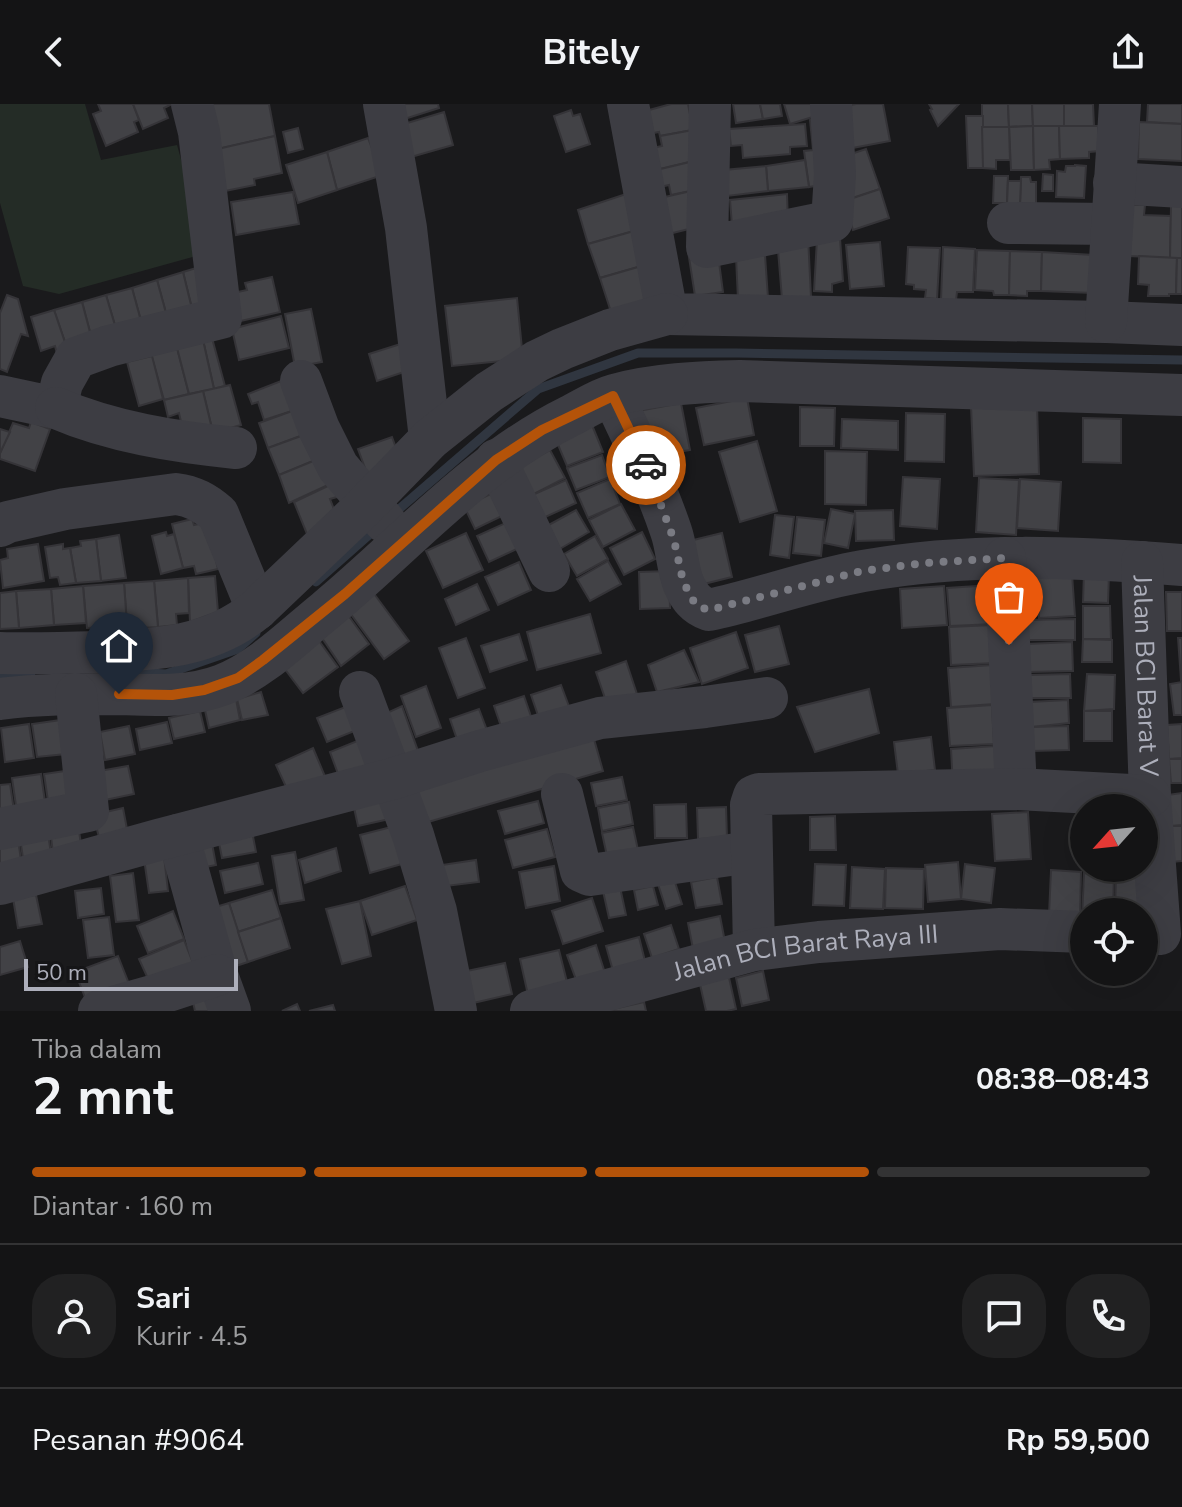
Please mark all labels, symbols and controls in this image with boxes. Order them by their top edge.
text: Bitely [542,28,640,77]
icon: back [32,30,76,74]
icon: share [1106,30,1150,74]
courier [606,425,686,505]
icon: car [624,443,668,487]
pin [975,563,1043,645]
street label: Jalan BCI Barat V [1124,574,1166,777]
icon: bag [987,575,1031,619]
pin [85,612,153,694]
icon: home [97,624,141,668]
north arrow [1070,794,1158,882]
map controls [1070,794,1158,986]
button: locate [1070,898,1158,986]
street label: Jalan BCI Barat Raya III [668,916,939,990]
scale bar [24,955,238,991]
text: 50 m [36,958,87,988]
text: Tiba dalam [32,1032,162,1067]
text: 08:38–08:43 [976,1059,1150,1100]
text: 2 mnt [32,1061,173,1132]
text: Diantar · 160 m [32,1189,213,1224]
button: person [32,1274,116,1358]
button: chat [962,1274,1046,1358]
button: phone [1066,1274,1150,1358]
text: Sari [136,1278,191,1319]
text: Kurir · 4.5 [136,1319,248,1354]
text: Pesanan #9064 [32,1420,244,1461]
text: Rp 59,500 [1006,1420,1150,1461]

